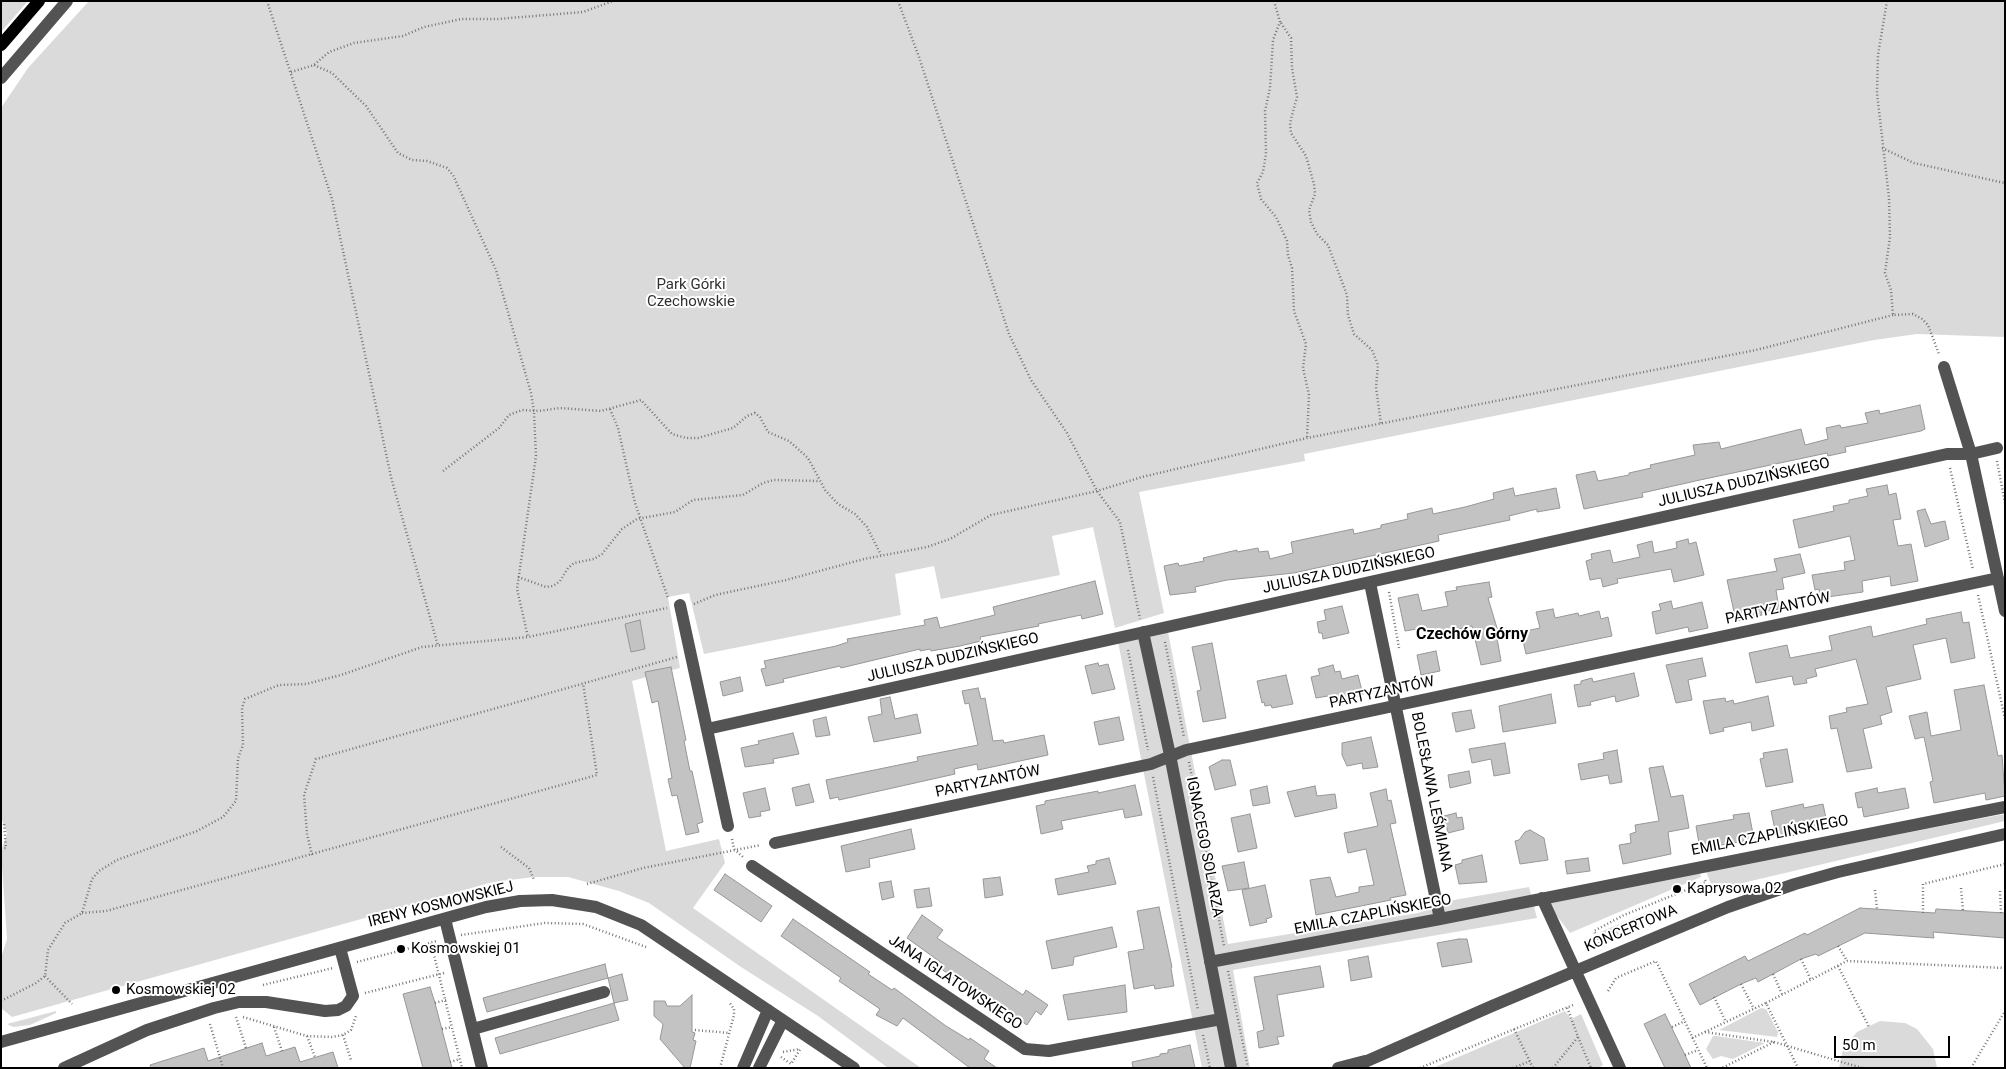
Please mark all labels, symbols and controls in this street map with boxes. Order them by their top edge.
park label: Park Górki Czechowskie [647,276,735,311]
street label: JULIUSZA DUDZIŃSKIEGO [1656,454,1832,512]
street label: JULIUSZA DUDZIŃSKIEGO [1261,544,1437,598]
street label: PARTYZANTÓW [1724,589,1832,629]
district label: Czechów Górny [1416,625,1528,645]
street label: JULIUSZA DUDZIŃSKIEGO [865,629,1041,687]
street label: PARTYZANTÓW [1328,673,1436,713]
street label: BOLESŁAWA LEŚMIANA [1407,711,1455,873]
street label: PARTYZANTÓW [934,762,1042,802]
street label: IGNACEGO SOLARZA [1182,775,1226,919]
street label: EMILA CZAPLIŃSKIEGO [1690,812,1850,860]
street label: IRENY KOSMOWSKIEJ [366,878,516,932]
place label: Kaprysowa 02 [1687,880,1782,898]
marker: Kaprysowa 02 [1671,883,1683,895]
street label: EMILA CZAPLIŃSKIEGO [1293,891,1453,939]
street label: KONCERTOWA [1582,901,1680,957]
street label: JANA IGLATOWSKIEGO [885,932,1025,1034]
place label: Kosmowskiej 01 [411,940,521,958]
marker: Kosmowskiej 01 [395,943,407,955]
place label: Kosmowskiej 02 [126,981,236,999]
marker: Kosmowskiej 02 [110,984,122,996]
scale bar [1836,1026,1952,1058]
text: 50 m [1842,1036,1876,1054]

